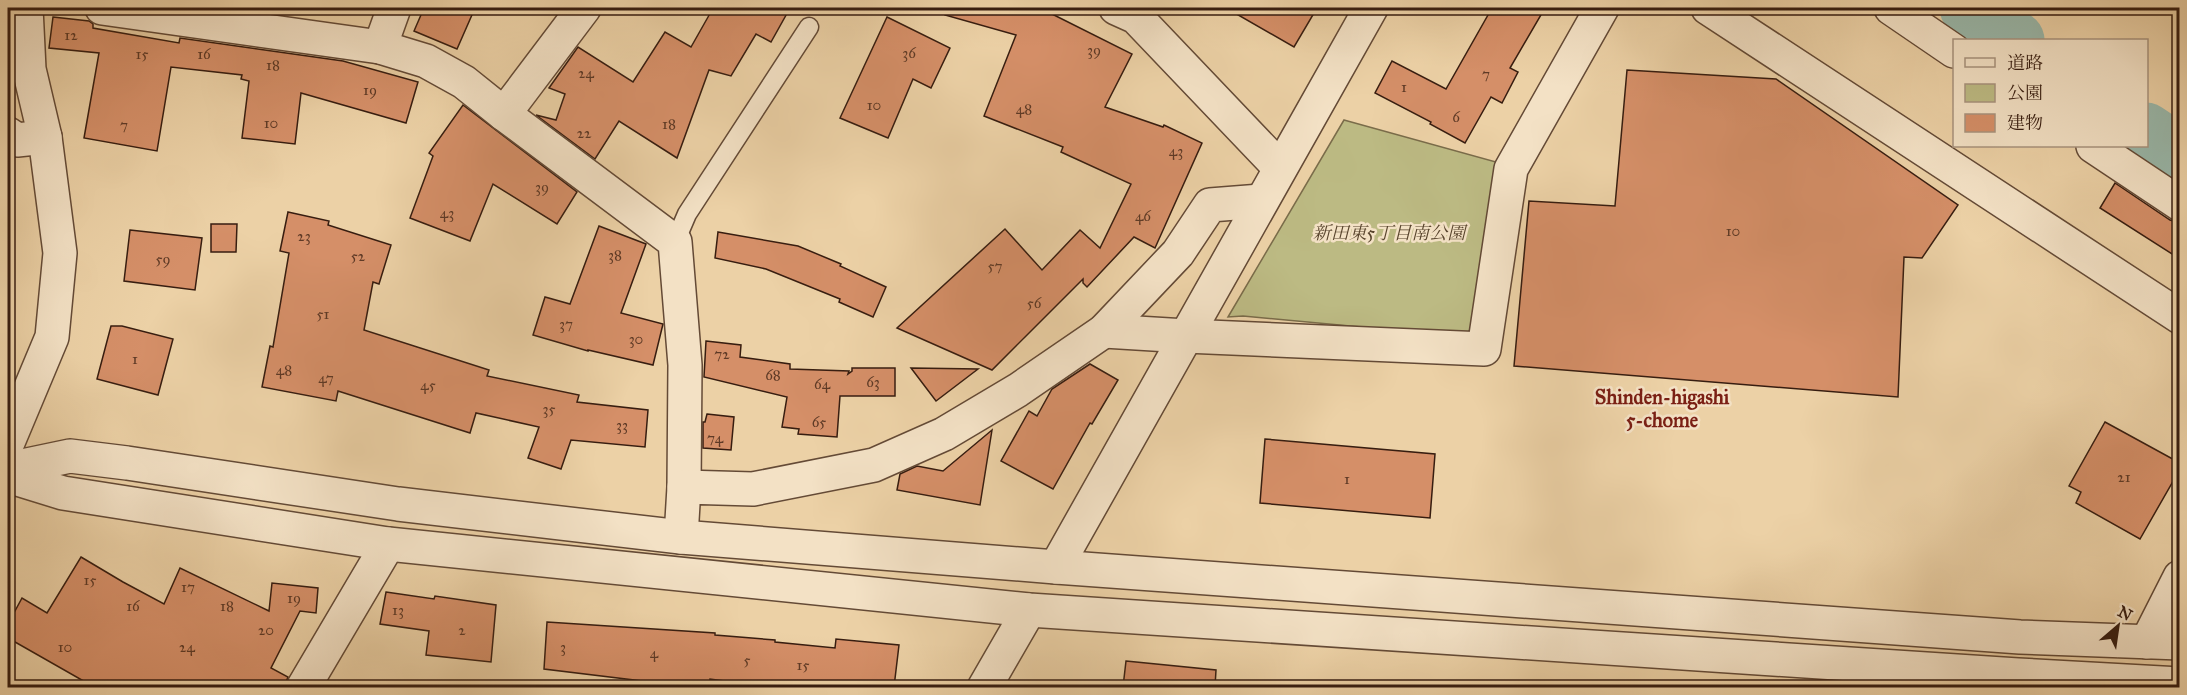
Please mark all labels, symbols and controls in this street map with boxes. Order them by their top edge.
house number: 12 [64,26,78,44]
legend [1953,39,2148,147]
house number: 39 [1087,41,1101,59]
house number: 36 [902,44,917,62]
house number: 15 [136,45,148,63]
house number: 16 [197,45,212,63]
text: 道路 [2007,52,2043,74]
house number: 18 [266,56,280,74]
house number: 24 [578,64,595,82]
house number: 7 [1482,65,1490,83]
house number: 1 [1401,78,1407,96]
house number: 19 [363,81,377,99]
text: 公園 [2007,82,2043,104]
house number: 10 [867,96,881,114]
house number: 48 [1016,100,1032,118]
house number: 6 [1452,108,1461,126]
text: 建物 [2007,112,2043,134]
house number: 10 [264,114,278,132]
house number: 18 [662,115,676,133]
house number: 7 [120,116,128,134]
house number: 22 [577,124,592,142]
house number: 43 [1169,142,1183,160]
house number: 39 [535,178,549,196]
house number: 43 [440,204,454,222]
house number: 46 [1135,207,1152,225]
park label: 新田東5丁目南公園 [1313,222,1468,244]
house number: 10 [1726,222,1740,240]
house number: 23 [297,227,311,245]
house number: 38 [608,246,622,264]
house number: 52 [351,247,366,265]
house number: 59 [155,250,171,268]
house number: 57 [988,257,1002,275]
house number: 56 [1027,294,1043,312]
house number: 51 [317,305,330,323]
house number: 37 [559,315,573,333]
house number: 30 [629,330,643,348]
house number: 72 [714,345,730,363]
house number: 1 [132,350,138,368]
house number: 48 [276,361,292,379]
house number: 68 [765,366,781,384]
house number: 47 [318,369,334,387]
house number: 63 [866,373,880,391]
house number: 64 [814,375,831,393]
house number: 45 [420,376,436,394]
district label: Shinden-higashi 5-chome [1595,385,1730,432]
house number: 35 [543,400,556,418]
house number: 65 [812,413,826,431]
house number: 33 [616,416,628,434]
house number: 74 [707,429,724,447]
house number: 21 [2117,468,2131,486]
house number: 1 [1344,470,1350,488]
house number: 15 [84,571,96,589]
house number: 17 [181,578,195,596]
house number: 19 [287,589,301,607]
north arrow [2088,596,2148,656]
house number: 16 [126,597,141,615]
house number: 18 [220,597,234,615]
house number: 13 [392,601,404,619]
text: N [2114,602,2136,625]
house number: 20 [258,621,274,639]
house number: 2 [458,621,466,639]
house number: 10 [58,638,72,656]
house number: 24 [179,638,196,656]
house number: 3 [560,638,566,656]
house number: 4 [650,644,659,662]
house number: 5 [744,651,751,669]
house number: 15 [797,656,809,674]

